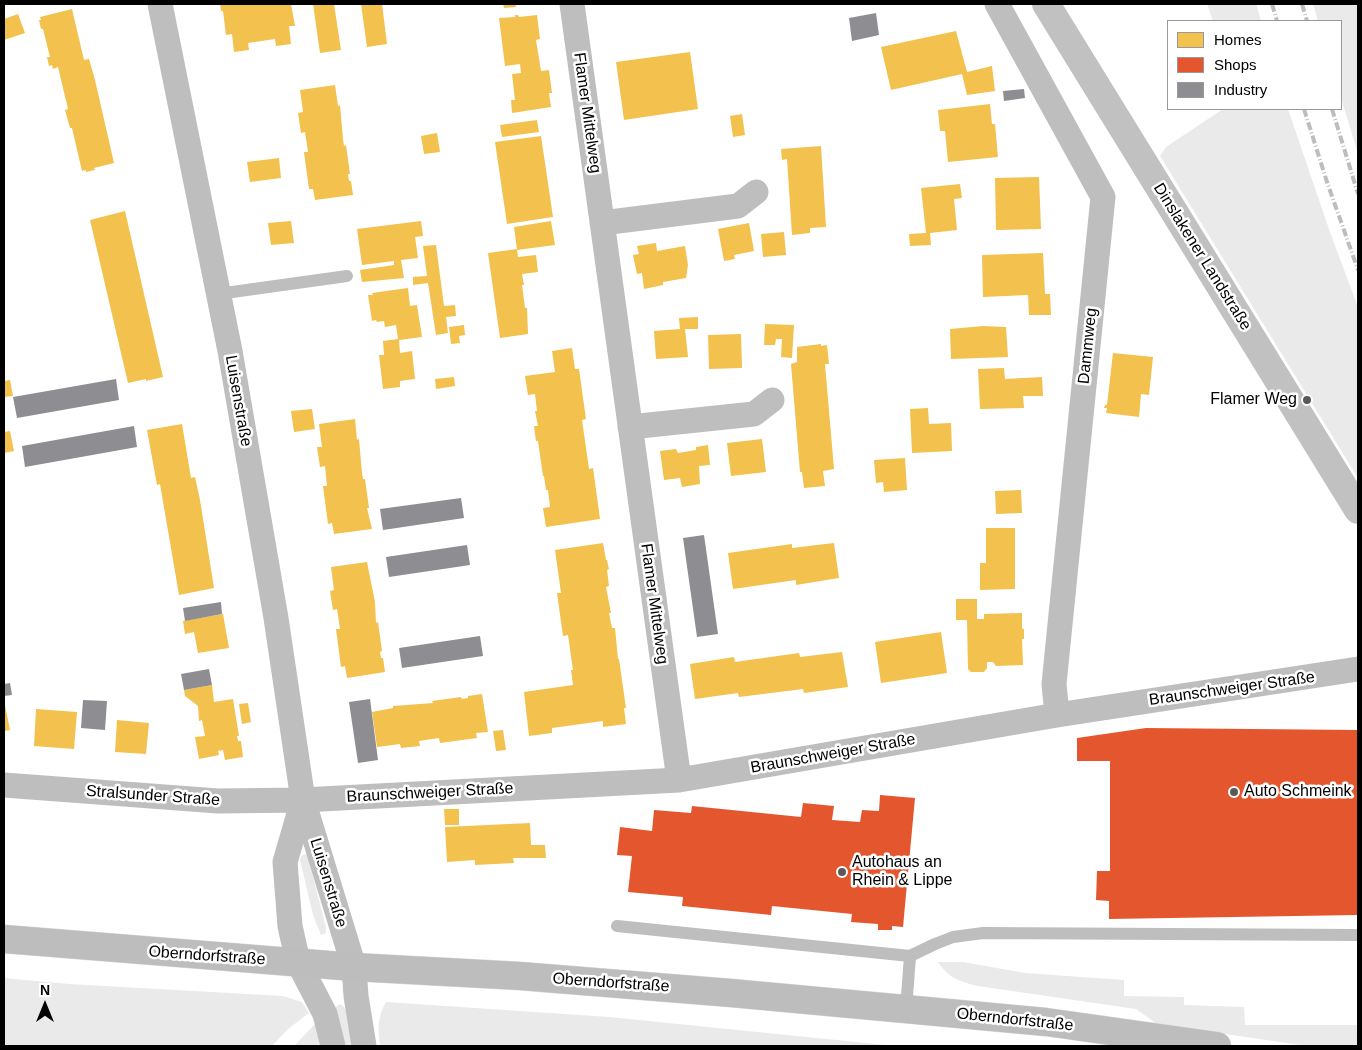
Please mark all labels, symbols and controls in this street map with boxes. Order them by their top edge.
legend [1167,20,1342,110]
text: Homes [1214,31,1262,48]
street label: Flamer Mittelweg [569,51,605,175]
text: Shops [1214,56,1257,73]
text: Industry [1214,81,1267,98]
street label: Dinslakener Landstraße [1149,180,1255,334]
street label: Dammweg [1074,307,1102,385]
street label: Luisenstraße [221,354,255,448]
place label: Flamer Weg [1210,390,1297,410]
marker: Flamer Weg [1301,394,1313,406]
street label: Flamer Mittelweg [636,542,672,666]
street label: Braunschweiger Straße [1148,668,1316,710]
street label: Braunschweiger Straße [749,730,917,778]
street label: Braunschweiger Straße [346,779,514,807]
street label: Stralsunder Straße [85,782,221,810]
place label: Auto Schmeink [1244,782,1352,802]
marker: Auto Schmeink [1228,786,1240,798]
street label: Luisenstraße [305,836,351,930]
place label: Autohaus an Rhein & Lippe [852,853,953,891]
marker: Autohaus an Rhein & Lippe [836,866,848,878]
street label: Oberndorfstraße [148,942,266,970]
street label: Oberndorfstraße [552,969,670,997]
north arrow [20,980,70,1030]
text: N [40,982,50,998]
street label: Oberndorfstraße [956,1004,1074,1036]

